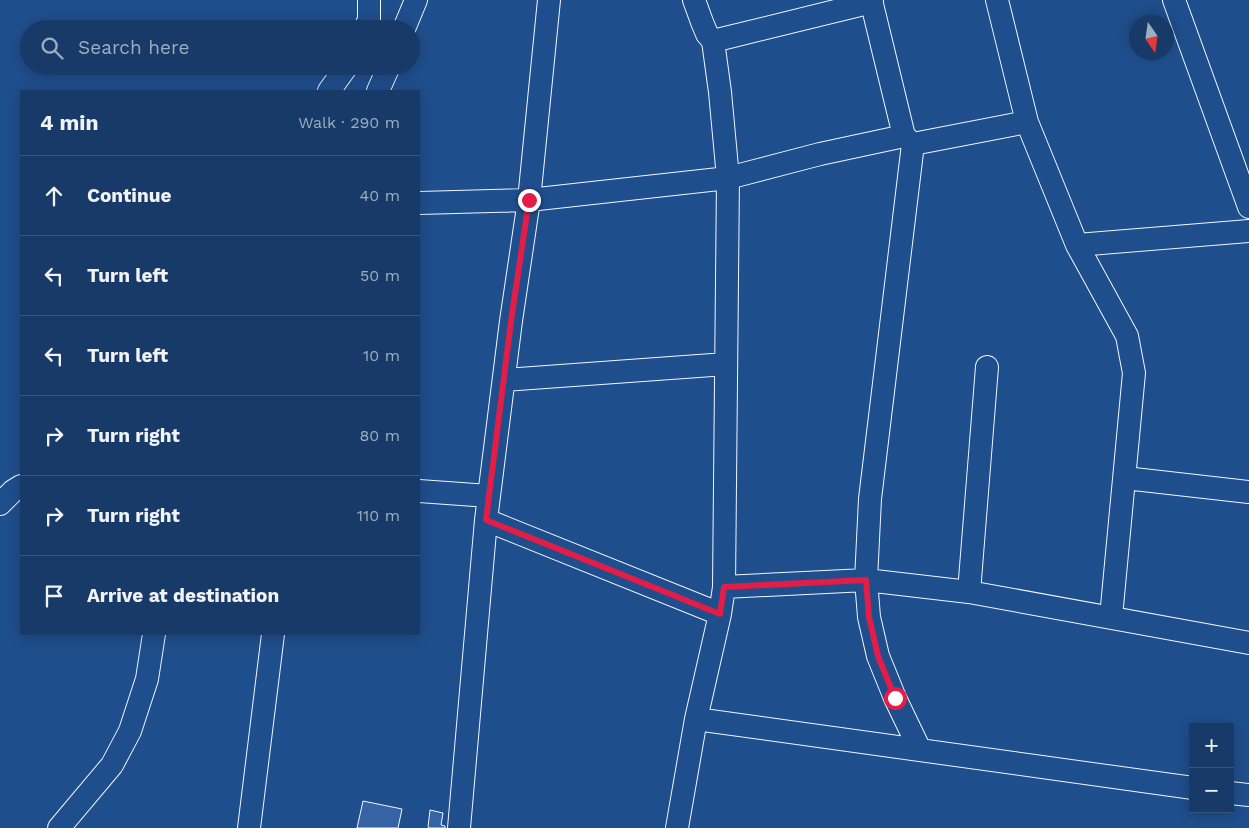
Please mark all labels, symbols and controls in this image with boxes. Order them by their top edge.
north arrow [1129,15,1174,60]
search box [20,20,420,75]
icon: search [38,34,66,62]
text: Search here [78,36,189,59]
text: 4 min [40,110,98,135]
text: Walk · 290 m [298,113,400,132]
icon: ahead [40,182,68,210]
text: Continue [87,184,171,207]
text: 40 m [360,186,400,205]
route end [518,189,541,212]
icon: left [40,262,68,290]
text: Turn left [87,264,168,287]
text: 50 m [360,266,400,285]
icon: left [40,342,68,370]
text: Turn left [87,344,168,367]
text: 10 m [363,346,400,365]
icon: right [40,422,68,450]
text: Turn right [87,424,180,447]
text: 80 m [359,426,400,445]
icon: right [40,502,68,530]
text: Turn right [87,504,180,527]
text: 110 m [357,506,400,525]
icon: arrive [40,582,68,610]
text: Arrive at destination [87,584,279,607]
route start [884,687,907,710]
map controls [1189,723,1234,813]
button: + [1189,723,1234,768]
button: − [1189,768,1234,813]

